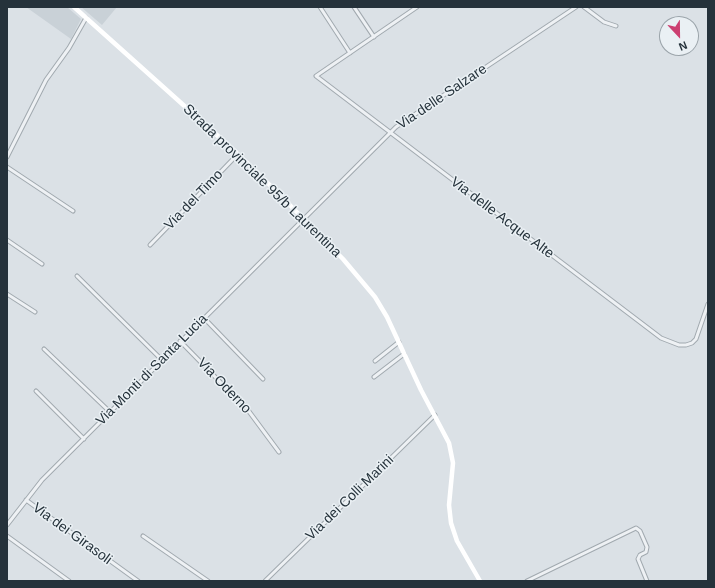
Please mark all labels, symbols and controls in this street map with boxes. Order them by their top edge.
north arrow [659,16,699,56]
text: N [677,39,689,53]
street label: Via delle Salzare [394,61,490,133]
street label: Strada provinciale 95/b Laurentina [179,101,345,261]
street label: Via del Timo [161,166,227,234]
street label: Via delle Acque Alte [447,174,557,262]
street label: Via Monti di Santa Lucia [93,311,211,429]
street label: Via Oderno [193,355,255,417]
street label: Via dei Colli Marini [303,452,397,544]
street label: Via dei Girasoli [29,500,115,568]

